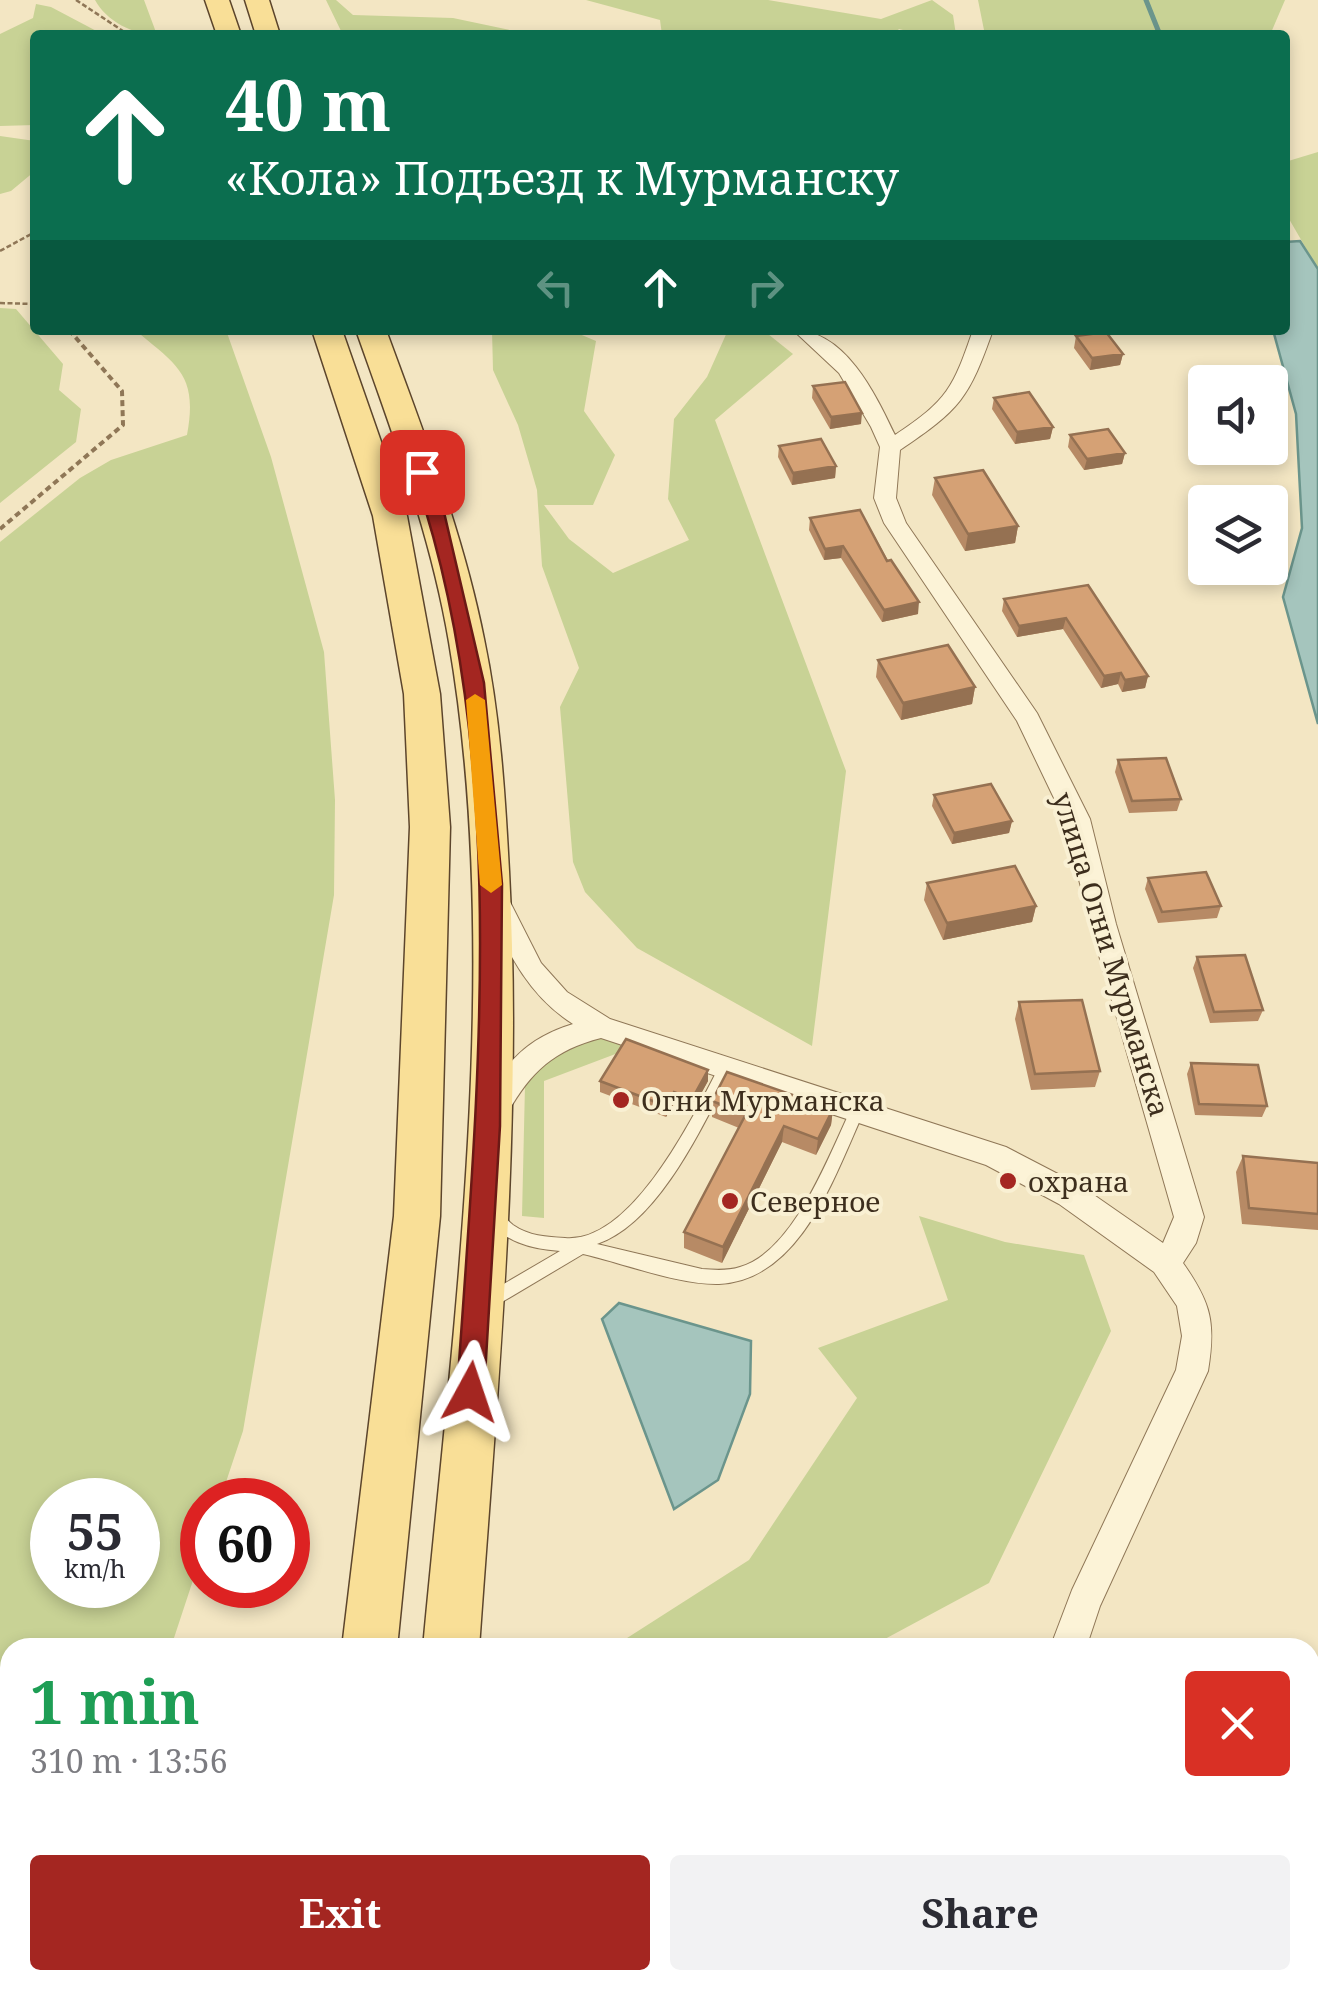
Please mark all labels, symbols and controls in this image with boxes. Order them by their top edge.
text: 40 m [225,56,391,152]
icon: ahead [60,70,190,200]
text: «Кола» Подъезд к Мурманску [225,147,899,208]
icon: left [528,260,583,315]
icon: ahead [633,260,688,315]
icon: right [738,260,793,315]
map controls [1188,365,1288,585]
button: sound [1188,365,1288,465]
pin [380,430,465,515]
icon: arrive [395,445,450,500]
button: layers [1188,485,1288,585]
street label: улица Огни Мурманска [1045,787,1179,1121]
place label: Огни Мурманска [641,1081,885,1119]
marker: Огни Мурманска [610,1089,632,1111]
place label: охрана [1028,1162,1129,1200]
marker: охрана [997,1170,1019,1192]
place label: Северное [750,1182,880,1220]
marker: Северное [719,1190,741,1212]
position arrow [418,1340,522,1444]
speed limit sign: 60 [180,1478,310,1608]
text: 55 [67,1497,123,1565]
text: km/h [64,1551,126,1585]
text: 1 min [30,1660,200,1742]
button: close [1185,1671,1290,1776]
text: 310 m · 13:56 [30,1739,228,1782]
button: Exit [30,1855,650,1970]
button: Share [670,1855,1290,1970]

